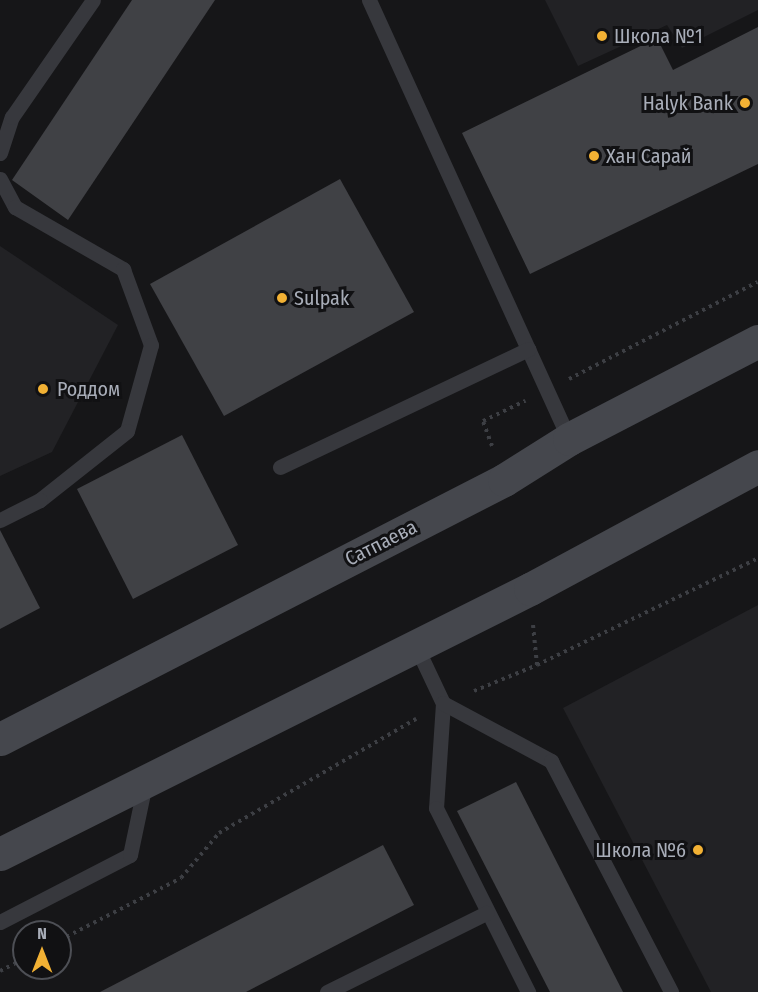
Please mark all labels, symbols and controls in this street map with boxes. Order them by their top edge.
place label: Школа №1 [614,24,703,48]
marker: Школа №1 [595,29,609,43]
place label: Halyk Bank [643,91,733,115]
marker: Halyk Bank [738,96,752,110]
place label: Хан Сарай [606,144,692,168]
marker: Хан Сарай [587,149,601,163]
place label: Sulpak [294,286,349,310]
marker: Sulpak [275,291,289,305]
place label: Роддом [57,377,120,401]
marker: Роддом [34,380,52,398]
street label: Сатпаева [341,515,421,571]
place label: Школа №6 [595,838,686,862]
marker: Школа №6 [691,843,705,857]
north arrow [12,920,72,980]
text: N [37,924,47,943]

